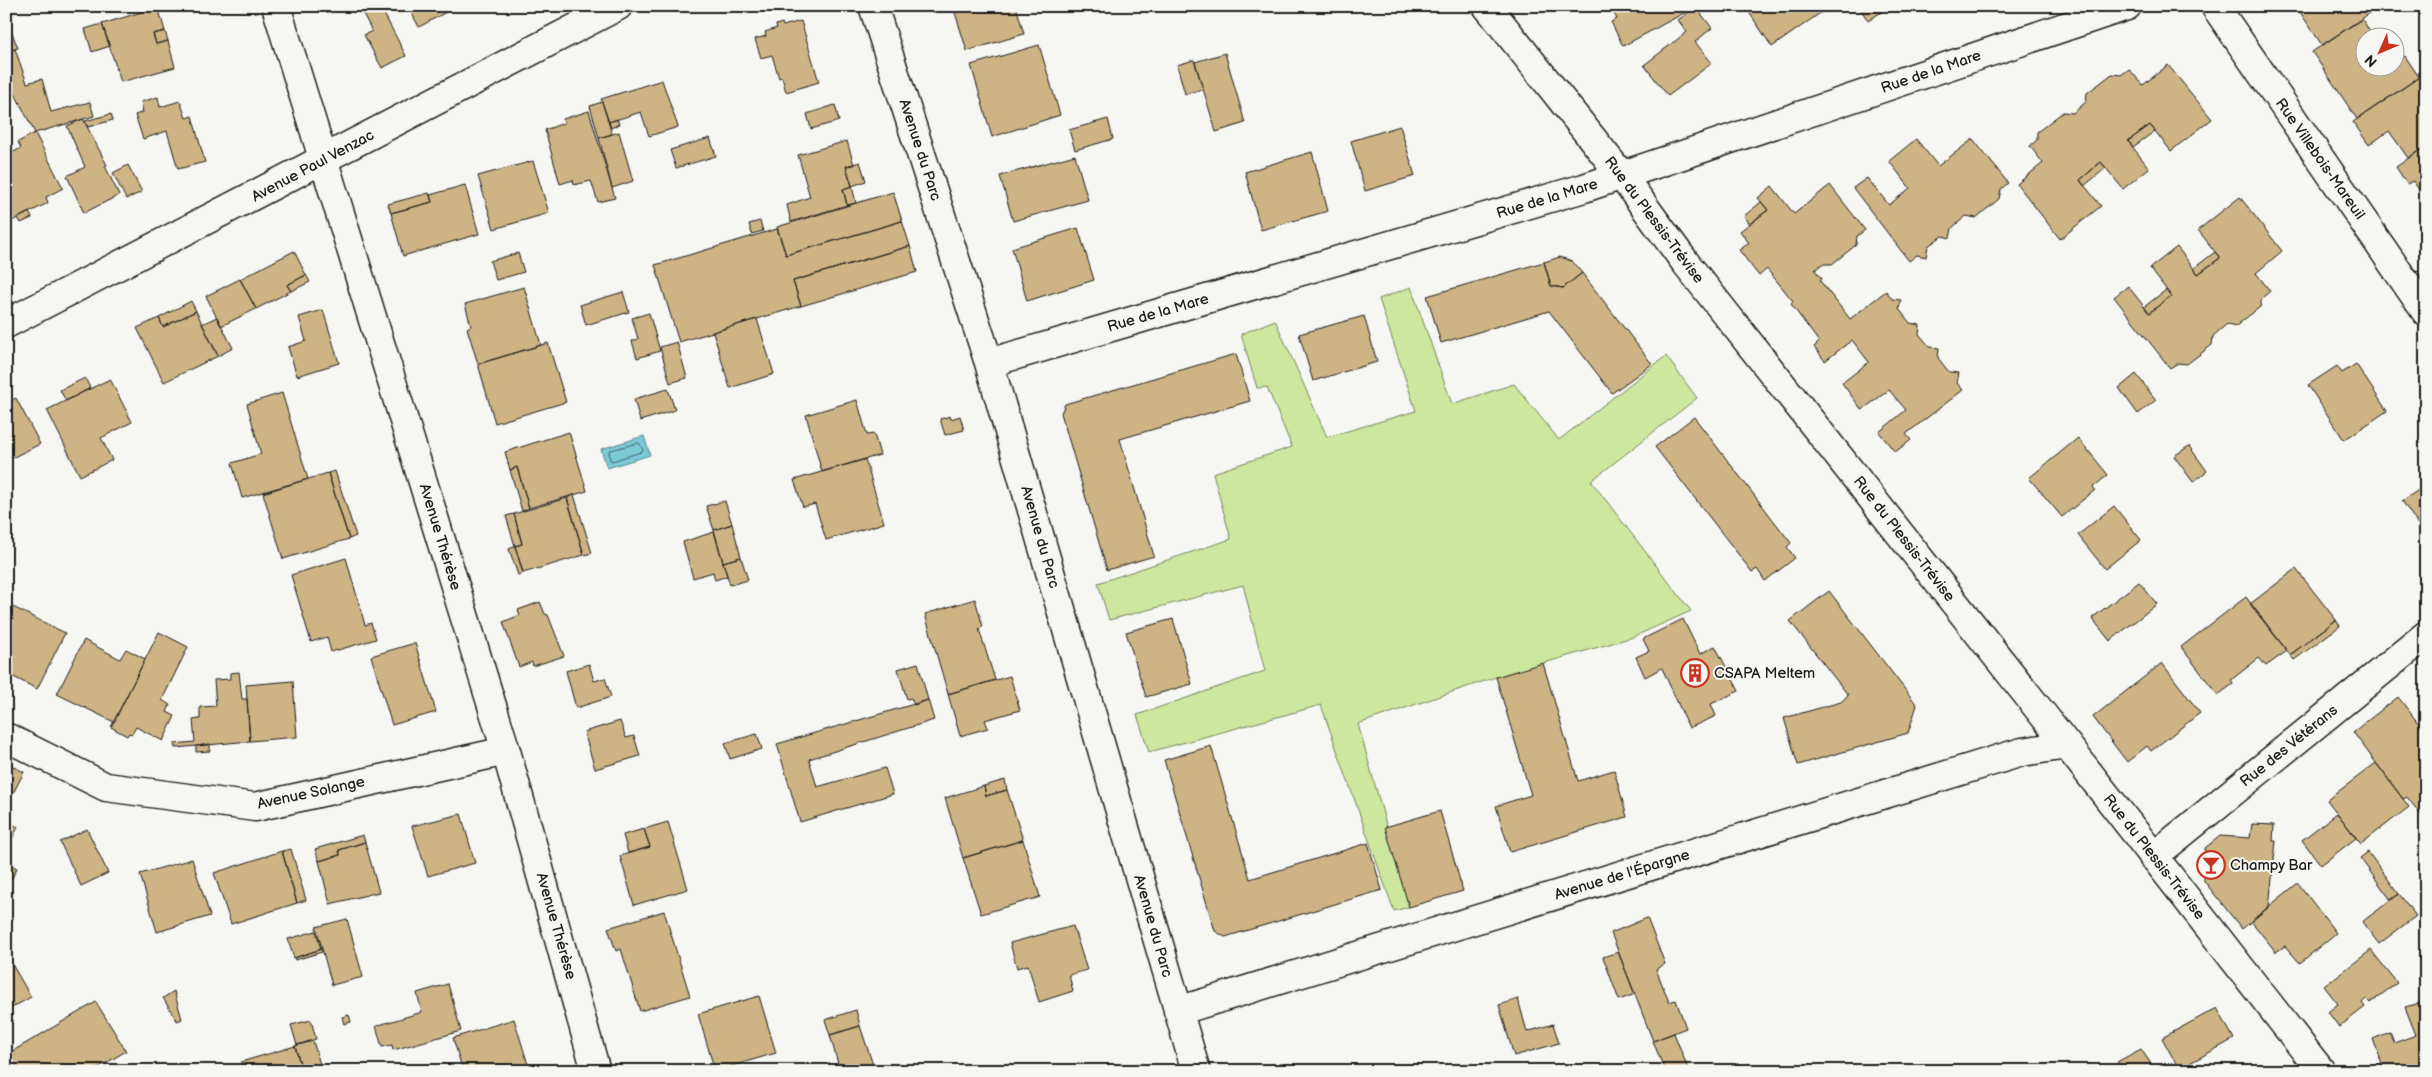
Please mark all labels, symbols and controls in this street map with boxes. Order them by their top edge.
north arrow [2354,28,2404,78]
street label: Rue de la Mare [1878,46,1984,98]
text: N [2361,51,2381,71]
street label: Rue Villebois-Mareuil [2271,95,2369,223]
street label: Avenue du Parc [895,97,945,203]
street label: Avenue Paul Venzac [249,126,377,206]
street label: Rue du Plessis-Trévise [1600,153,1708,287]
street label: Rue de la Mare [1494,175,1600,223]
street label: Rue de la Mare [1105,289,1211,337]
street label: Rue du Plessis-Trévise [1849,472,1959,606]
street label: Avenue Thérèse [415,481,465,593]
street label: Avenue du Parc [1016,484,1064,590]
building icon: CSAPA Meltem [1680,658,1710,688]
place label: CSAPA Meltem [1714,664,1815,683]
street label: Rue des Vétérans [2236,700,2342,791]
street label: Avenue Solange [255,772,367,814]
street label: Rue du Plessis-Trévise [2099,790,2209,924]
street label: Avenue de l'Épargne [1552,845,1692,905]
bar icon: Champy Bar [2196,850,2226,880]
place label: Champy Bar [2230,856,2313,875]
street label: Avenue Thérèse [532,870,580,982]
street label: Avenue du Parc [1129,873,1177,979]

